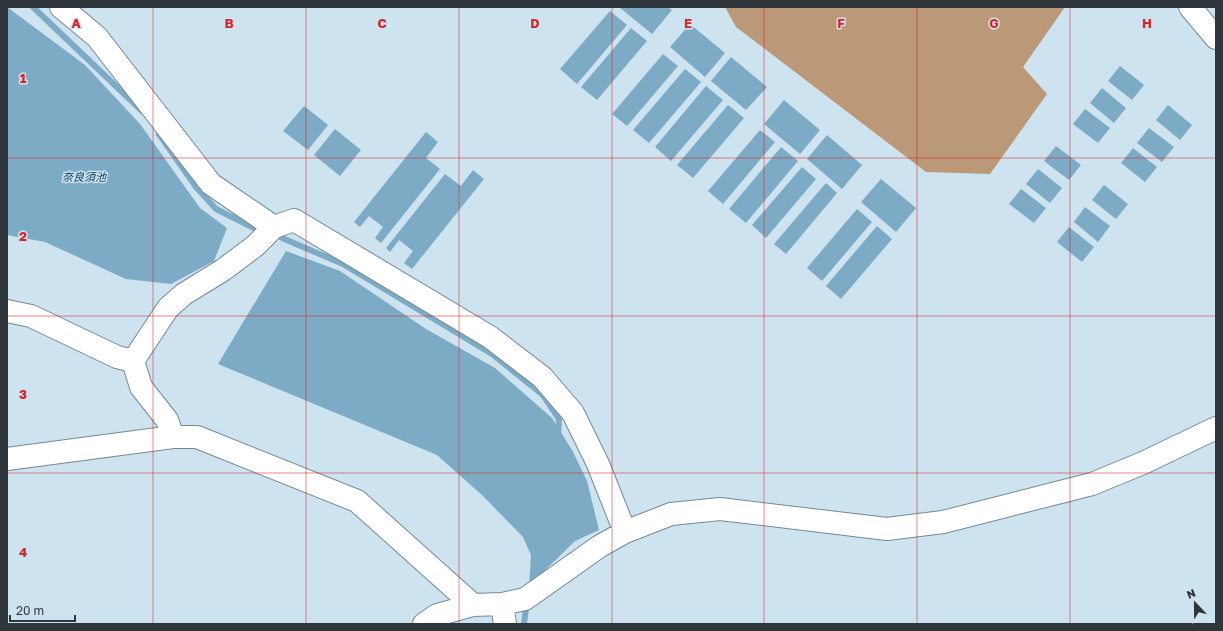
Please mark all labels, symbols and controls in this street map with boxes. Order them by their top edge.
text: A [71,15,81,31]
text: B [224,15,234,31]
text: C [377,15,387,31]
text: D [530,15,540,31]
text: E [684,15,692,31]
text: F [837,15,845,31]
text: G [989,15,999,31]
text: H [1142,15,1152,31]
text: 1 [20,70,27,86]
water label: 奈良須池 [62,170,107,183]
text: 2 [19,228,27,244]
text: 3 [19,386,27,402]
text: 4 [19,544,27,560]
north arrow [1175,583,1215,623]
text: N [1185,586,1197,601]
scale bar [10,597,75,623]
text: 20 m [16,603,44,618]

